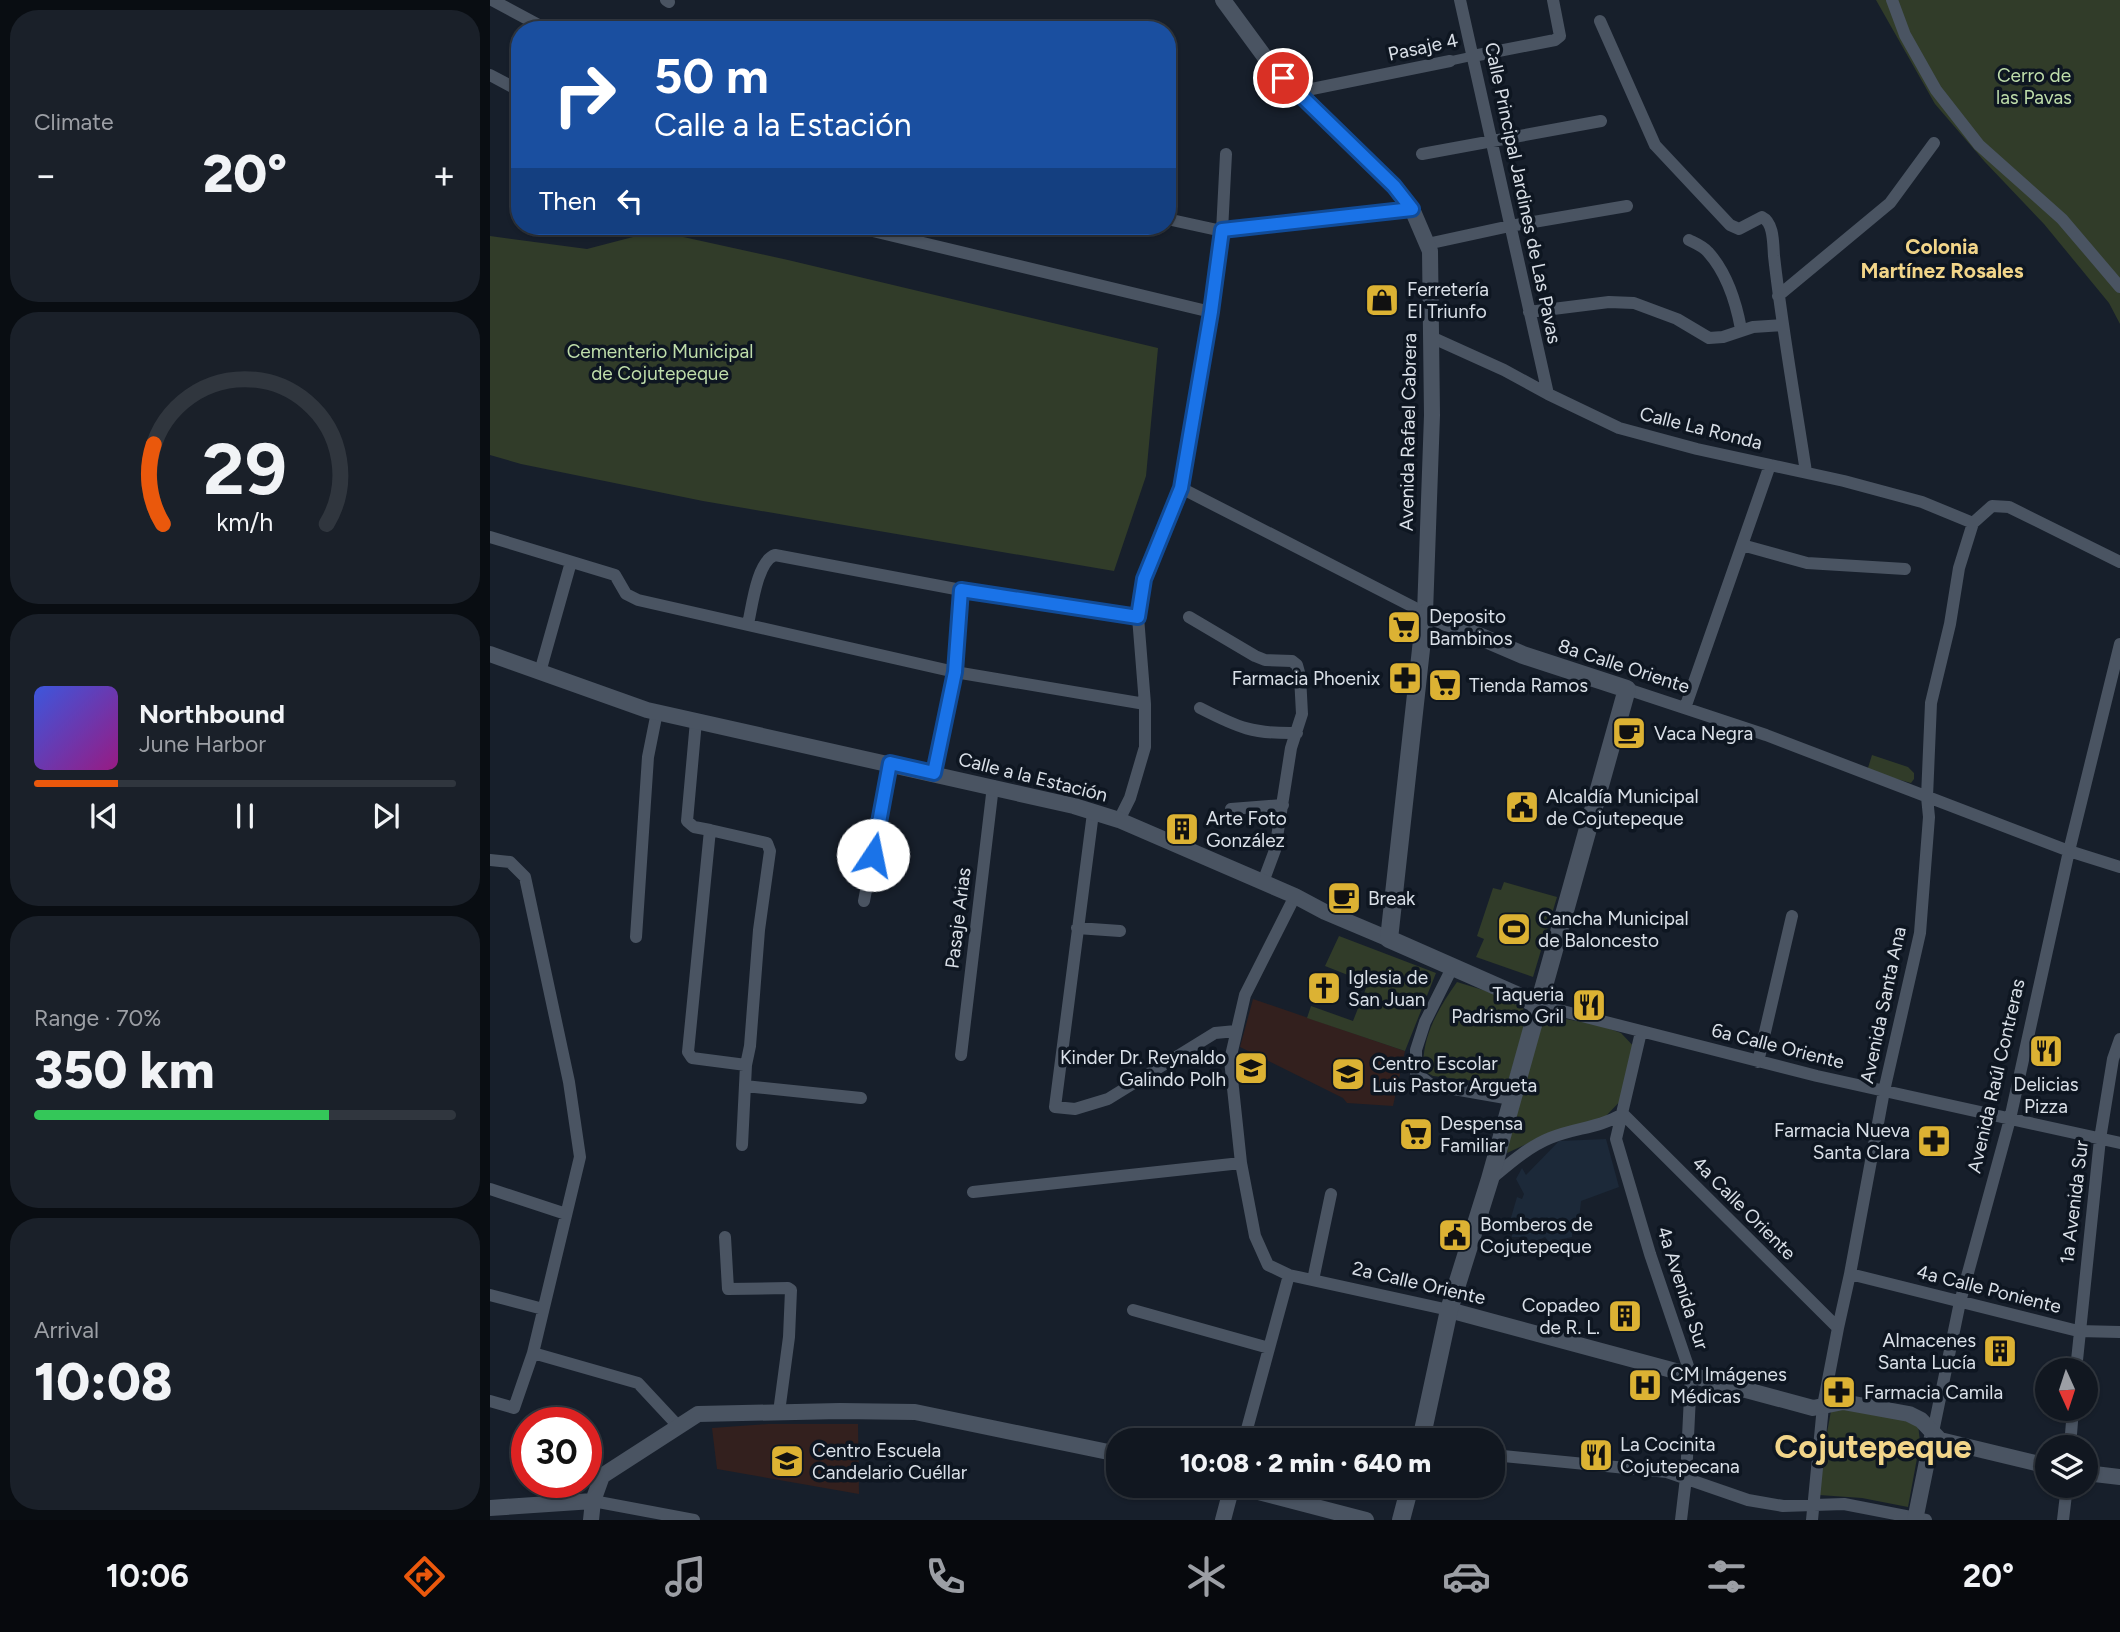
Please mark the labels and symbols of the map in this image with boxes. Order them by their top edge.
street label: Pasaje 4 [1386,28,1460,66]
street label: Calle Principal Jardines de Las Pavas [1480,40,1566,346]
pin [1253,48,1313,108]
park label: Cerro de las Pavas [1996,64,2072,109]
district label: Colonia Martínez Rosales [1861,234,2024,283]
place label: Ferretería El Triunfo [1407,278,1489,323]
shop icon: Ferretería El Triunfo [1363,281,1401,319]
street label: Avenida Rafael Cabrera [1395,333,1421,531]
park label: Cementerio Municipal de Cojutepeque [567,340,753,385]
street label: Calle La Ronda [1637,402,1765,454]
place label: Deposito Bambinos [1429,605,1513,650]
supermarket icon: Deposito Bambinos [1385,608,1423,646]
street label: 8a Calle Oriente [1555,634,1693,698]
pharmacy icon: Farmacia Phoenix [1386,659,1424,697]
supermarket icon: Tienda Ramos [1426,666,1464,704]
place label: Farmacia Phoenix [1232,667,1380,690]
place label: Tienda Ramos [1469,674,1588,697]
cafe icon: Vaca Negra [1610,714,1648,752]
place label: Vaca Negra [1654,722,1753,745]
street label: Calle a la Estación [956,747,1110,807]
place label: Alcaldía Municipal de Cojutepeque [1546,785,1699,830]
public building icon: Alcaldía Municipal de Cojutepeque [1503,788,1541,826]
place label: Arte Foto González [1206,807,1287,852]
building icon: Arte Foto González [1163,810,1201,848]
position arrow [836,818,910,892]
street label: Pasaje Arias [940,866,976,970]
cafe icon: Break [1325,879,1363,917]
place label: Break [1368,887,1416,910]
place label: Cancha Municipal de Baloncesto [1538,907,1689,952]
sports icon: Cancha Municipal de Baloncesto [1495,910,1533,948]
street label: Avenida Santa Ana [1855,924,1911,1086]
place label: Iglesia de San Juan [1348,966,1428,1011]
church icon: Iglesia de San Juan [1305,969,1343,1007]
street label: Avenida Raúl Contreras [1962,977,2030,1175]
place label: Taqueria Padrismo Gril [1451,983,1564,1028]
restaurant icon: Taqueria Padrismo Gril [1570,986,1608,1024]
street label: 6a Calle Oriente [1709,1018,1847,1074]
restaurant icon: Delicias Pizza [2027,1032,2065,1070]
place label: Kinder Dr. Reynaldo Galindo Polh [1060,1046,1226,1091]
school or university icon: Kinder Dr. Reynaldo Galindo Polh [1232,1049,1270,1087]
place label: Centro Escolar Luis Pastor Argueta [1372,1052,1537,1097]
school or university icon: Centro Escolar Luis Pastor Argueta [1329,1055,1367,1093]
place label: Delicias Pizza [2013,1073,2079,1118]
place label: Despensa Familiar [1440,1112,1523,1157]
supermarket icon: Despensa Familiar [1397,1115,1435,1153]
place label: Farmacia Nueva Santa Clara [1774,1119,1910,1164]
pharmacy icon: Farmacia Nueva Santa Clara [1915,1122,1953,1160]
street label: 1a Avenida Sur [2055,1138,2093,1265]
street label: 4a Calle Oriente [1687,1151,1801,1265]
place label: Bomberos de Cojutepeque [1480,1213,1593,1258]
public building icon: Bomberos de Cojutepeque [1436,1216,1474,1254]
street label: 4a Avenida Sur [1652,1224,1714,1353]
street label: 2a Calle Oriente [1350,1257,1488,1309]
street label: 4a Calle Poniente [1914,1260,2064,1318]
place label: Copadeo de R. L. [1522,1294,1600,1339]
building icon: Copadeo de R. L. [1606,1297,1644,1335]
place label: Almacenes Santa Lucía [1878,1329,1976,1374]
building icon: Almacenes Santa Lucía [1981,1332,2019,1370]
north arrow [2035,1358,2098,1421]
place label: CM Imágenes Médicas [1670,1363,1787,1408]
hospital icon: CM Imágenes Médicas [1626,1366,1664,1404]
pharmacy icon: Farmacia Camila [1820,1373,1858,1411]
place label: Farmacia Camila [1864,1381,2003,1404]
speed limit sign: 30 [511,1407,602,1498]
district label: Cojutepeque [1774,1427,1972,1466]
place label: La Cocinita Cojutepecana [1620,1433,1740,1478]
restaurant icon: La Cocinita Cojutepecana [1577,1436,1615,1474]
place label: Centro Escuela Candelario Cuéllar [812,1439,968,1484]
school or university icon: Centro Escuela Candelario Cuéllar [768,1442,806,1480]

